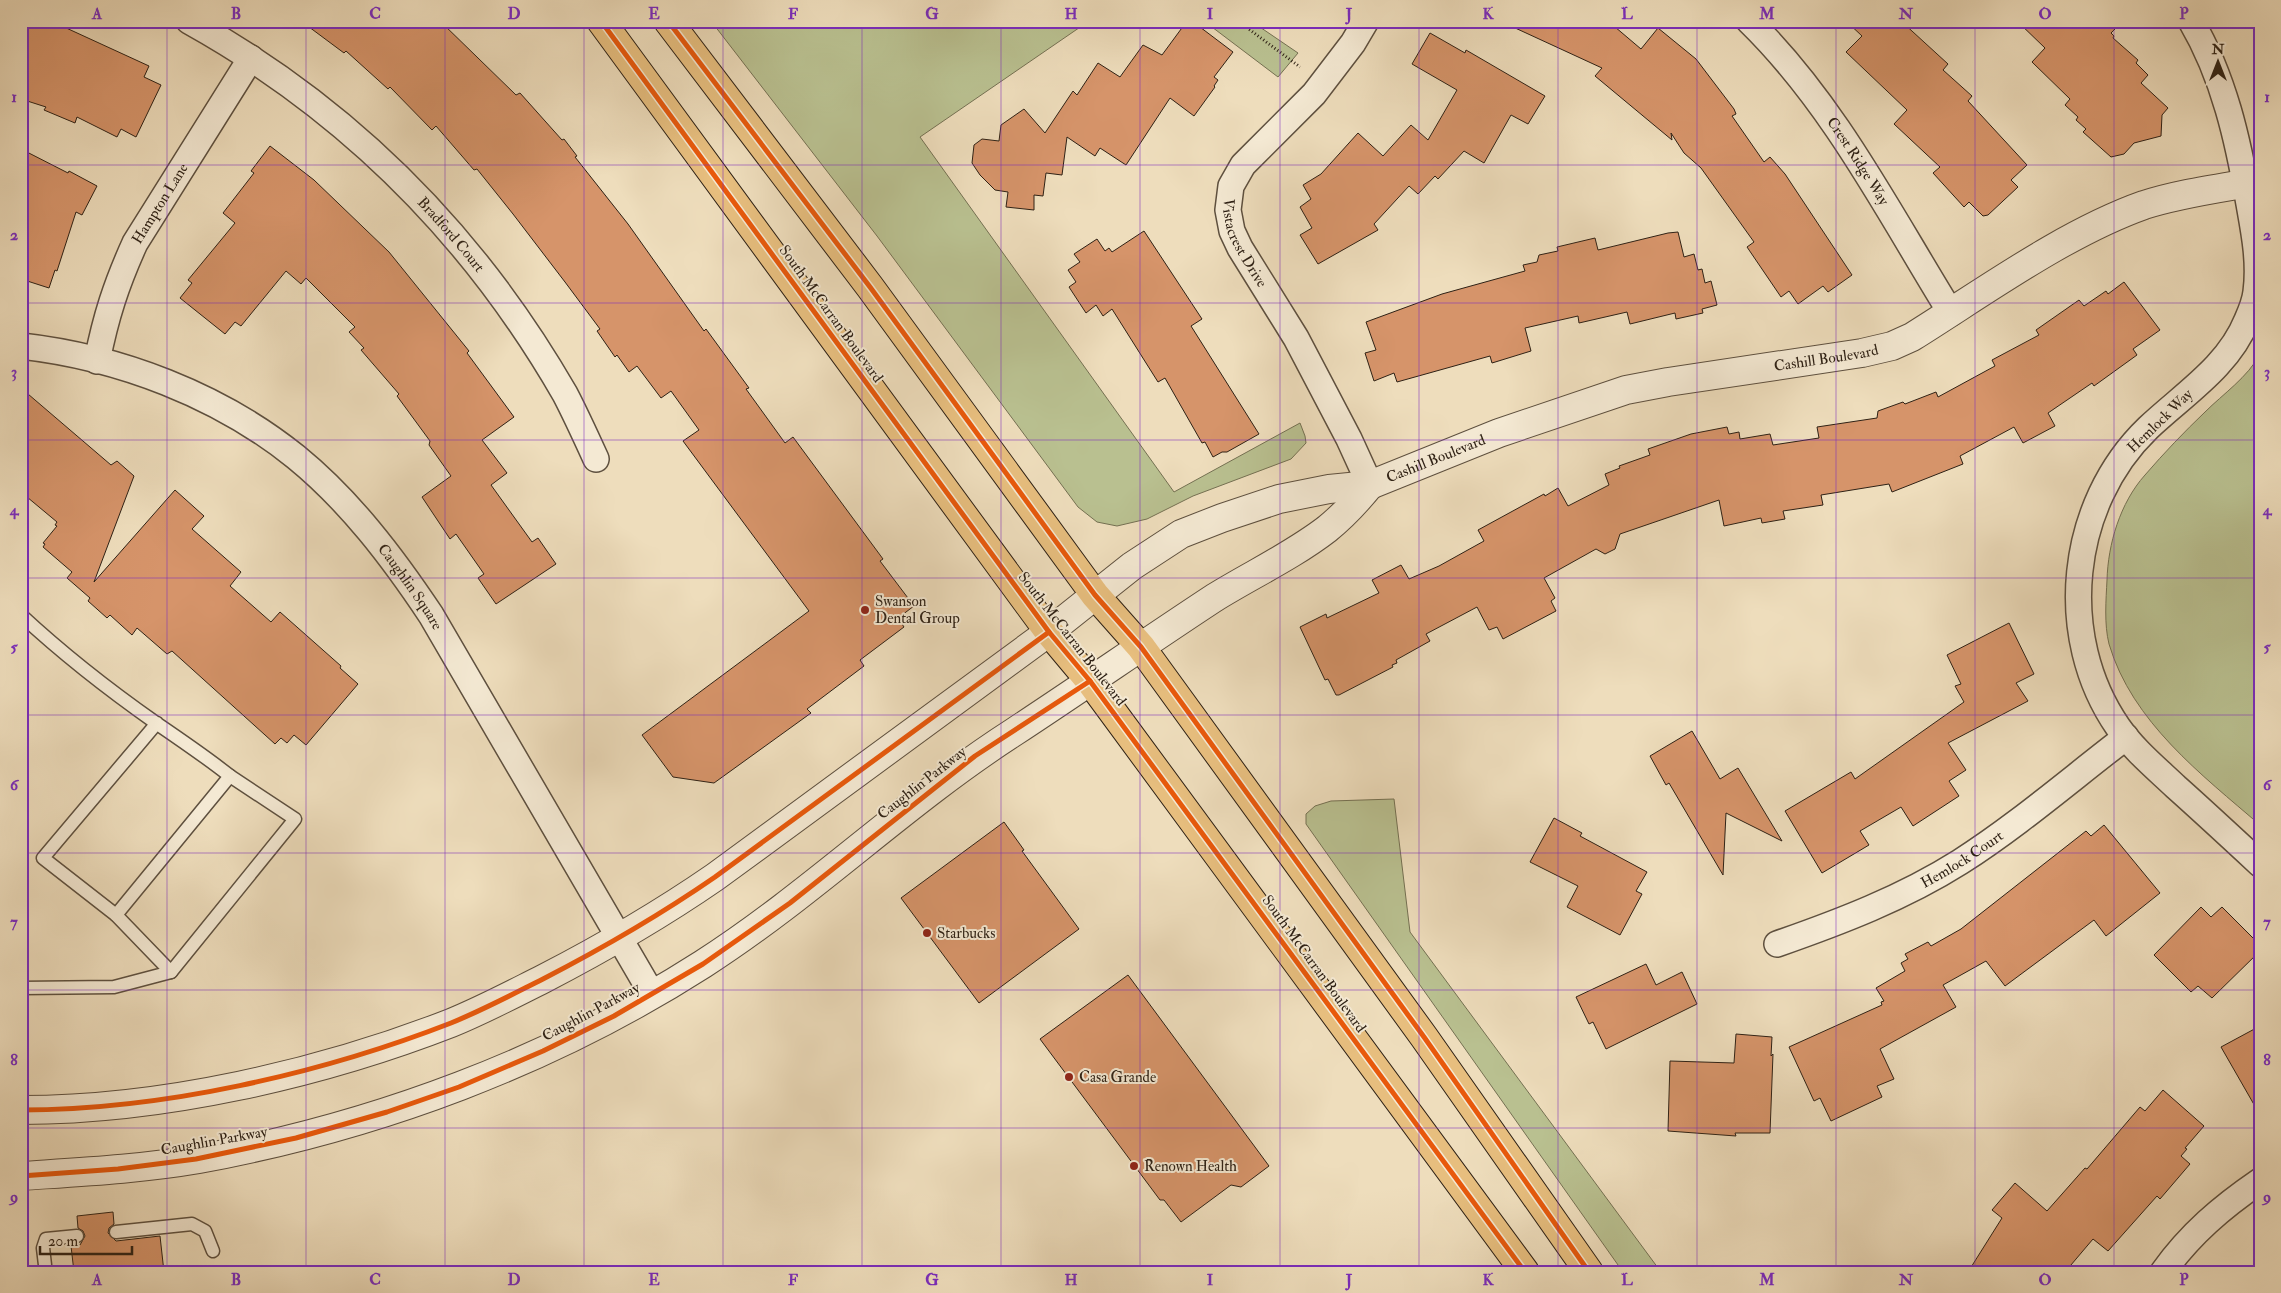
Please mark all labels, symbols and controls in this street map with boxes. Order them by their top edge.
text: A [91,4,103,24]
text: B [231,4,241,24]
text: C [369,4,381,24]
text: D [507,4,521,24]
text: E [648,4,660,24]
text: F [788,4,798,24]
text: G [925,4,939,24]
text: H [1064,4,1078,24]
text: I [1207,4,1214,24]
text: J [1345,4,1353,25]
text: K [1482,4,1494,24]
text: L [1621,4,1633,24]
text: M [1758,4,1775,24]
text: N [1898,4,1914,24]
text: O [2038,4,2052,24]
text: P [2179,4,2189,24]
north arrow [2194,38,2244,88]
text: N [2211,41,2225,58]
text: 1 [11,87,17,107]
text: 1 [2264,87,2270,107]
street label: Crest Ridge Way [1823,113,1894,209]
street label: Hampton Lane [127,160,192,247]
street label: Bradford Court [413,193,489,276]
street label: Vistacrest Drive [1218,197,1272,291]
text: 2 [10,225,18,245]
text: 2 [2263,225,2271,245]
street label: South McCarran Boulevard [775,242,888,387]
street label: Cashill Boulevard [1773,340,1881,376]
text: 3 [11,362,17,382]
text: 3 [2264,362,2270,382]
street label: Hemlock Way [2123,385,2197,457]
street label: Cashill Boulevard [1383,430,1489,487]
text: 4 [9,500,20,520]
text: 4 [2262,500,2273,520]
street label: Caughlin Square [374,540,447,633]
street label: South McCarran Boulevard [1014,568,1131,710]
place label: Swanson Dental Group [875,592,960,629]
marker: Swanson Dental Group [859,604,871,616]
text: 5 [10,637,18,657]
text: 5 [2263,637,2271,657]
street label: Caughlin Parkway [874,742,971,824]
text: 6 [10,775,20,795]
text: 6 [2263,775,2273,795]
street label: Hemlock Court [1917,826,2007,892]
street label: South McCarran Boulevard [1258,892,1371,1037]
text: 7 [10,912,18,932]
text: 7 [2263,912,2271,932]
place label: Starbucks [937,924,995,943]
marker: Starbucks [921,927,933,939]
street label: Caughlin Parkway [539,978,643,1046]
text: 8 [10,1050,18,1070]
text: 8 [2263,1050,2271,1070]
place label: Casa Grande [1079,1068,1156,1087]
marker: Casa Grande [1063,1071,1075,1083]
street label: Caughlin Parkway [159,1122,269,1160]
place label: Renown Health [1144,1157,1237,1176]
marker: Renown Health [1128,1160,1140,1172]
text: 9 [8,1187,18,1207]
text: 9 [2261,1187,2271,1207]
scale bar [40,1223,132,1255]
text: 20 m [48,1232,78,1251]
text: A [91,1270,103,1290]
text: B [231,1270,241,1290]
text: C [369,1270,381,1290]
text: D [507,1270,521,1290]
text: E [648,1270,660,1290]
text: F [788,1270,798,1290]
text: G [925,1270,939,1290]
text: H [1064,1270,1078,1290]
text: I [1207,1270,1214,1290]
text: J [1345,1270,1353,1291]
text: K [1482,1270,1494,1290]
text: L [1621,1270,1633,1290]
text: M [1758,1270,1775,1290]
text: N [1898,1270,1914,1290]
text: O [2038,1270,2052,1290]
text: P [2179,1270,2189,1290]

